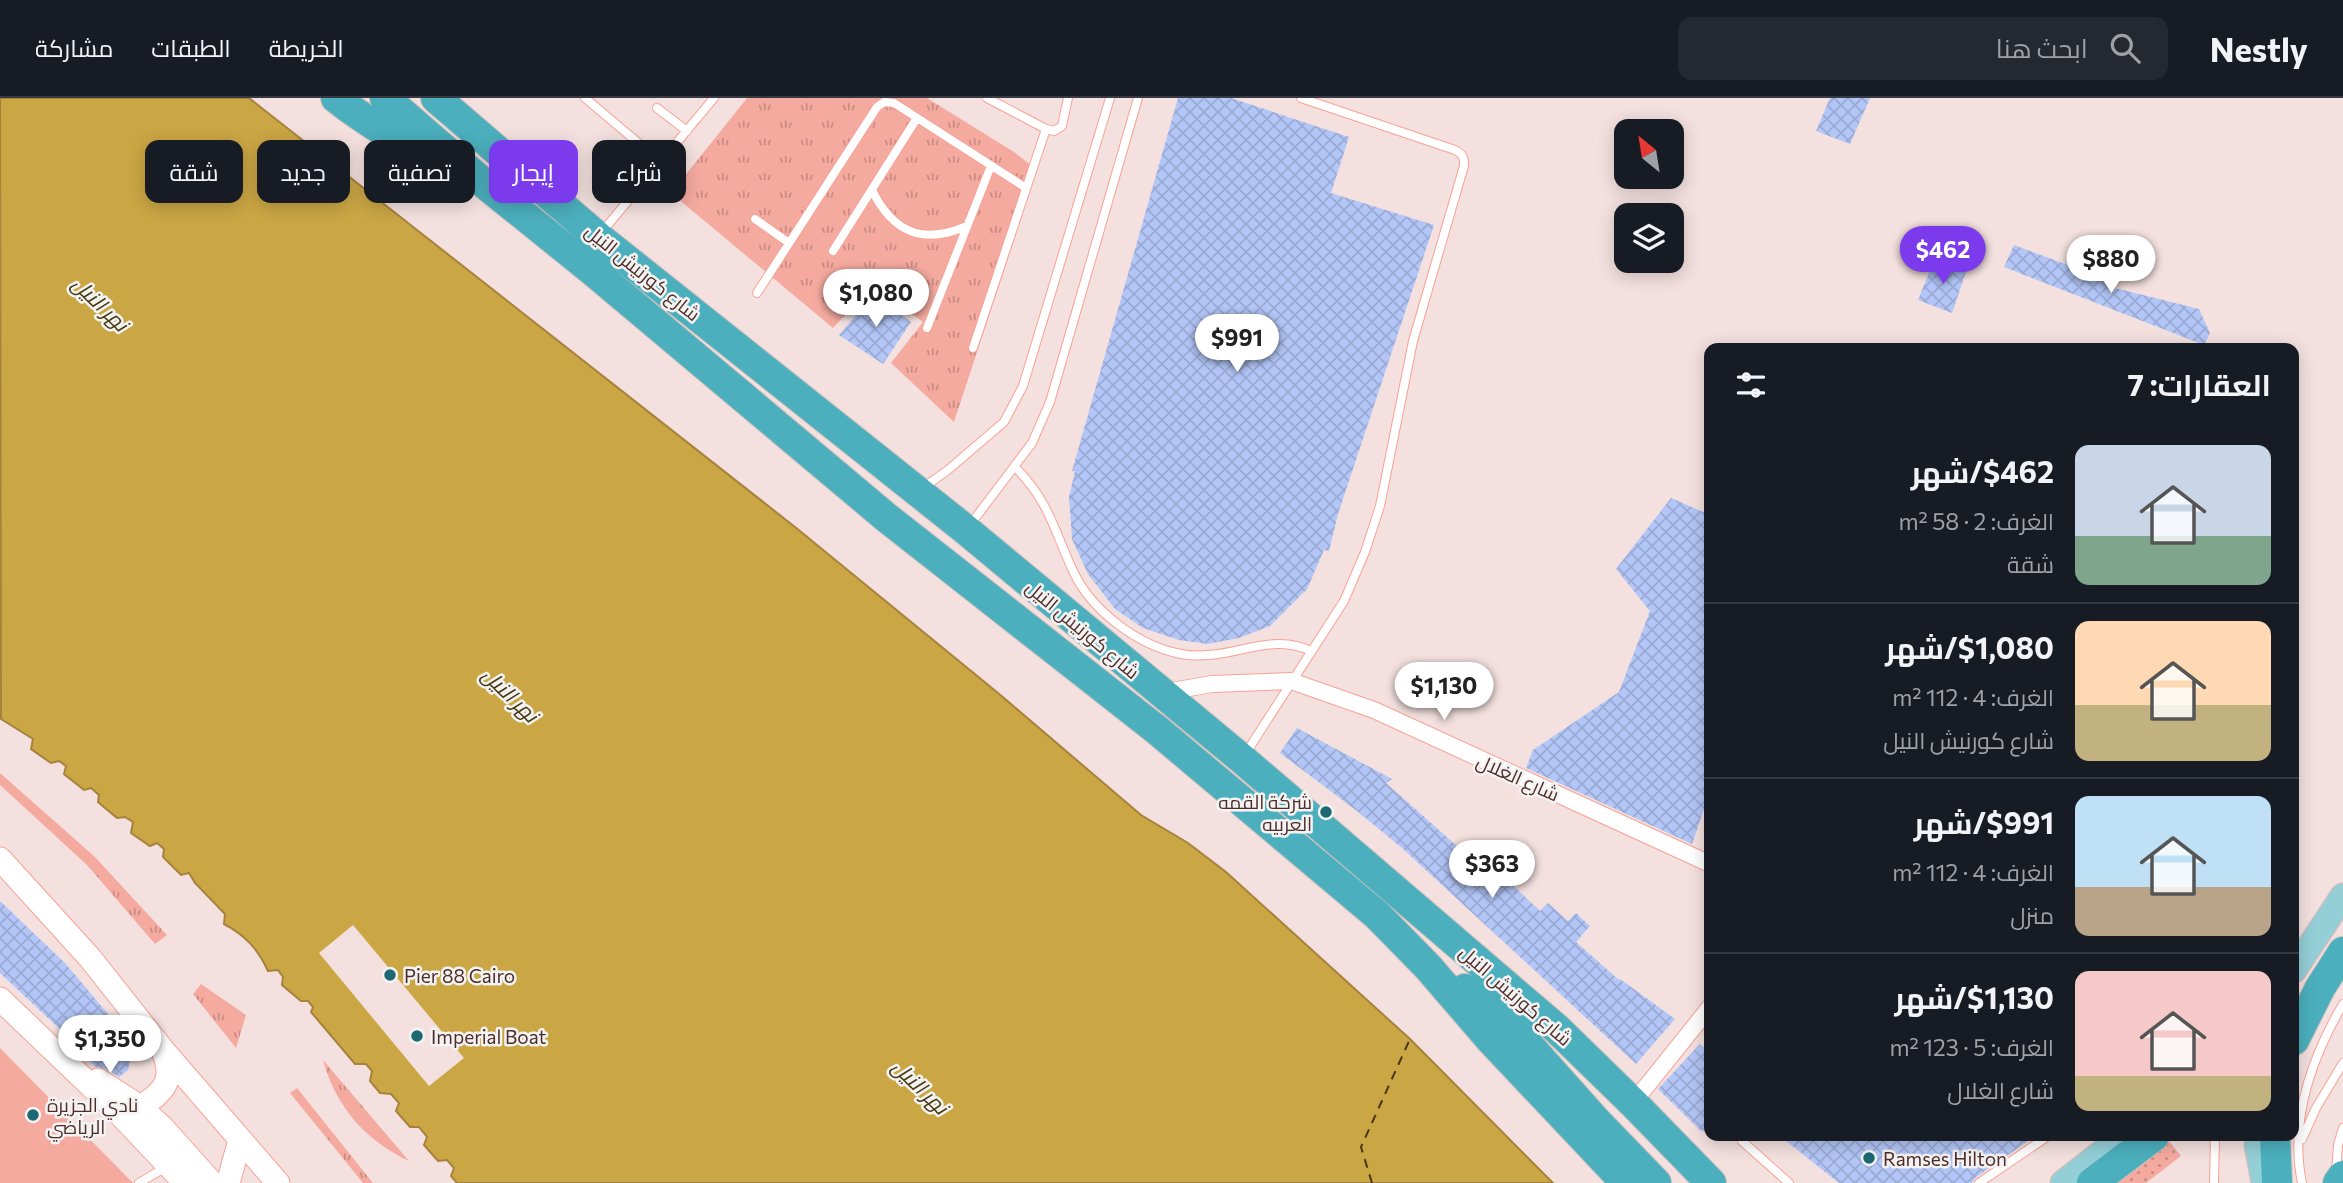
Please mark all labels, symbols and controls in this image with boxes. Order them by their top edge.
search box [1678,17,2168,80]
text: Nestly [2210,28,2308,69]
icon: search [2106,29,2144,67]
text: ابحث هنا [1996,32,2088,63]
text: مشاركة [35,33,113,62]
text: الطبقات [151,33,231,62]
text: الخريطة [269,33,344,62]
north arrow [1614,119,1684,189]
map controls [1614,119,1684,273]
chip: شقة [145,140,243,203]
chip: جديد [257,140,350,203]
chip: تصفية [364,140,475,203]
chip: إيجار [489,140,578,203]
chip: شراء [592,140,686,203]
button: layers [1614,203,1684,273]
street label: شارع كورنيش النيل [579,219,705,328]
pin: $462 [1902,226,1984,286]
text: $462 [1916,235,1970,263]
pin: $880 [2070,236,2152,295]
text: $880 [2083,244,2139,272]
water label: نهر النيل [66,270,136,339]
pin: $1,080 [819,270,933,329]
text: $1,080 [839,278,913,306]
pin: $991 [1196,314,1278,374]
text: $991 [1211,323,1263,351]
text: العقارات: 7 [2128,365,2271,402]
icon: filters [1732,366,1770,404]
text: $462/شهر [1911,452,2054,489]
icon: home [2131,473,2215,557]
text: الغرف: 2 · 58 m² [1898,507,2054,535]
text: شقة [2007,550,2054,578]
street label: شارع كورنيش النيل [1020,575,1144,685]
text: $1,080/شهر [1885,628,2054,665]
icon: home [2131,649,2215,733]
water label: نهر النيل [476,661,546,730]
pin: $1,130 [1387,662,1501,722]
text: $1,130 [1411,671,1477,699]
text: الغرف: 4 · 112 m² [1892,683,2054,711]
text: شارع كورنيش النيل [1883,726,2054,754]
street label: شارع الغلال [1472,749,1563,808]
place label: شركة القمه العربيه [1218,790,1312,836]
text: $991/شهر [1914,803,2054,840]
marker: شركة القمه العربيه [1318,804,1334,820]
icon: home [2131,824,2215,908]
pin: $363 [1451,840,1533,900]
text: $363 [1465,849,1519,877]
text: الغرف: 4 · 112 m² [1892,858,2054,886]
text: منزل [2010,901,2054,929]
street label: شارع كورنيش النيل [1453,940,1577,1052]
place label: Pier 88 Cairo [404,964,515,987]
marker: Pier 88 Cairo [382,967,398,983]
text: $1,130/شهر [1895,978,2054,1015]
icon: home [2131,999,2215,1083]
pin: $1,350 [53,1016,167,1075]
text: $1,350 [74,1024,146,1052]
place label: Imperial Boat [431,1025,547,1048]
marker: Imperial Boat [409,1028,425,1044]
text: الغرف: 5 · 123 m² [1889,1033,2054,1061]
water label: نهر النيل [886,1053,956,1122]
text: شارع الغلال [1947,1076,2054,1104]
place label: نادي الجزيرة الرياضي [47,1093,138,1142]
marker: نادي الجزيرة الرياضي [25,1107,41,1123]
place label: Ramses Hilton [1883,1147,2007,1170]
marker: Ramses Hilton [1861,1150,1877,1166]

